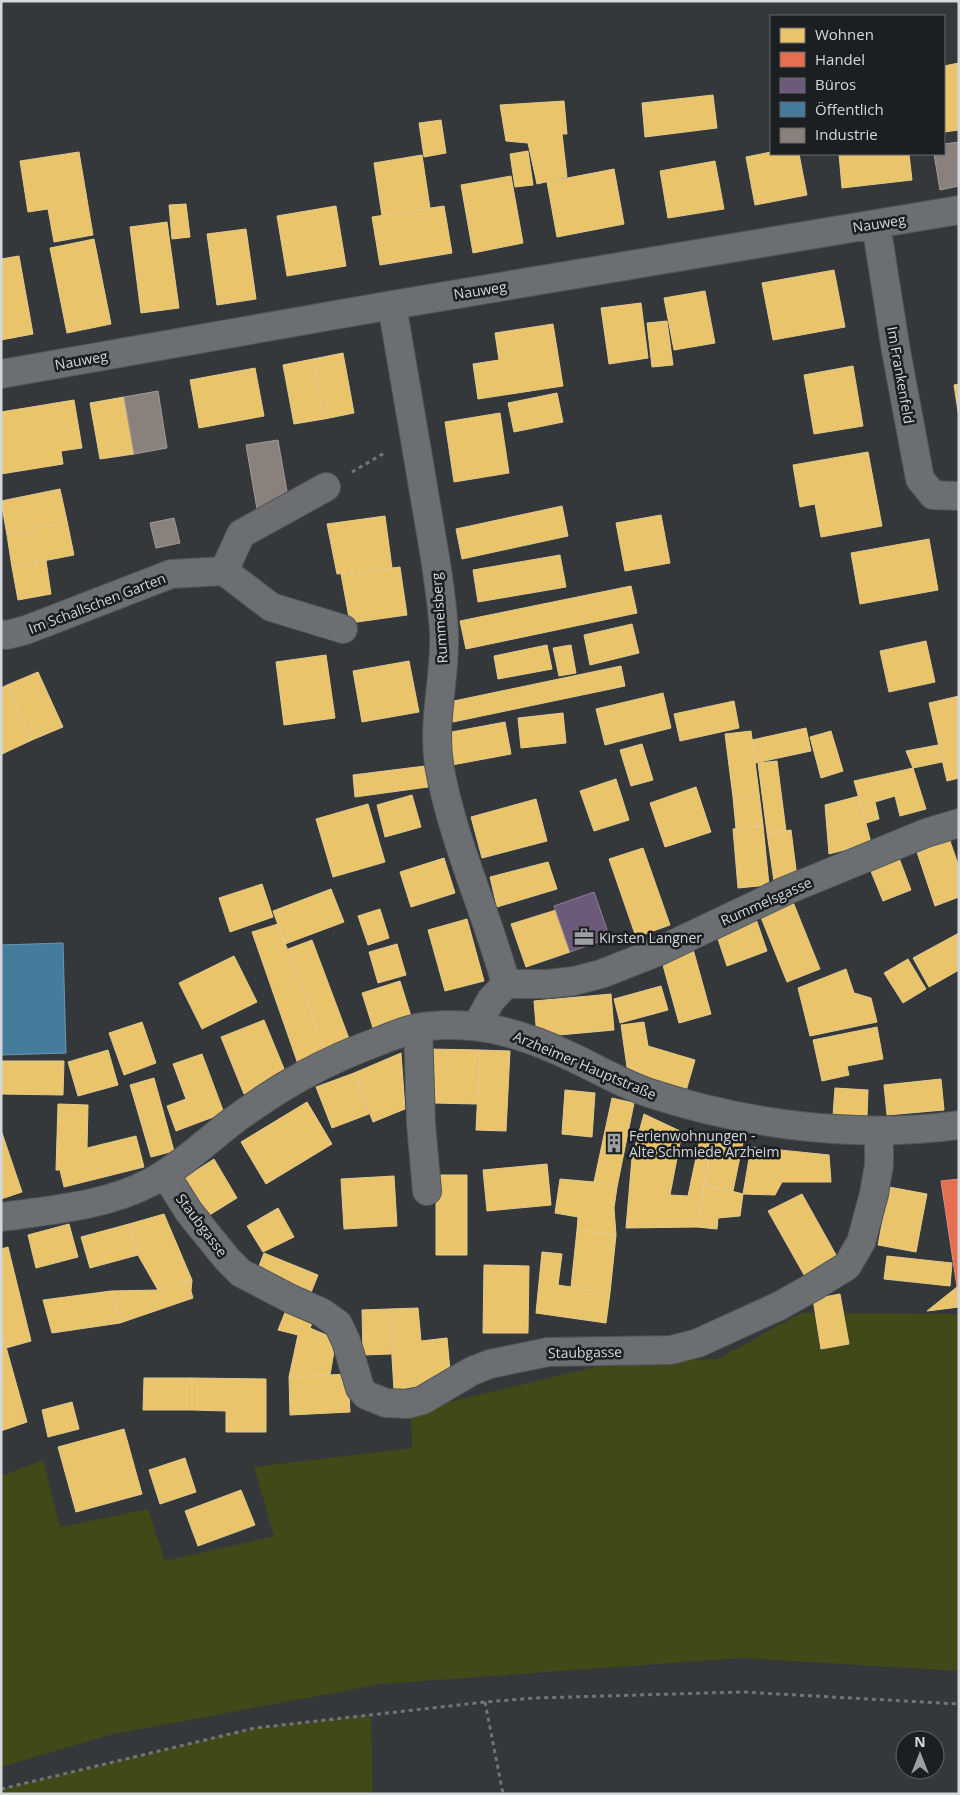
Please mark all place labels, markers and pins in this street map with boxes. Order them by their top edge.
office icon: Kirsten Langner [573,926,595,948]
place label: Kirsten Langner [599,928,702,947]
place label: Ferienwohnungen - Alte Schmiede Arzheim [629,1126,779,1161]
building icon: Ferienwohnungen - Alte Schmiede Arzheim [603,1132,625,1154]

